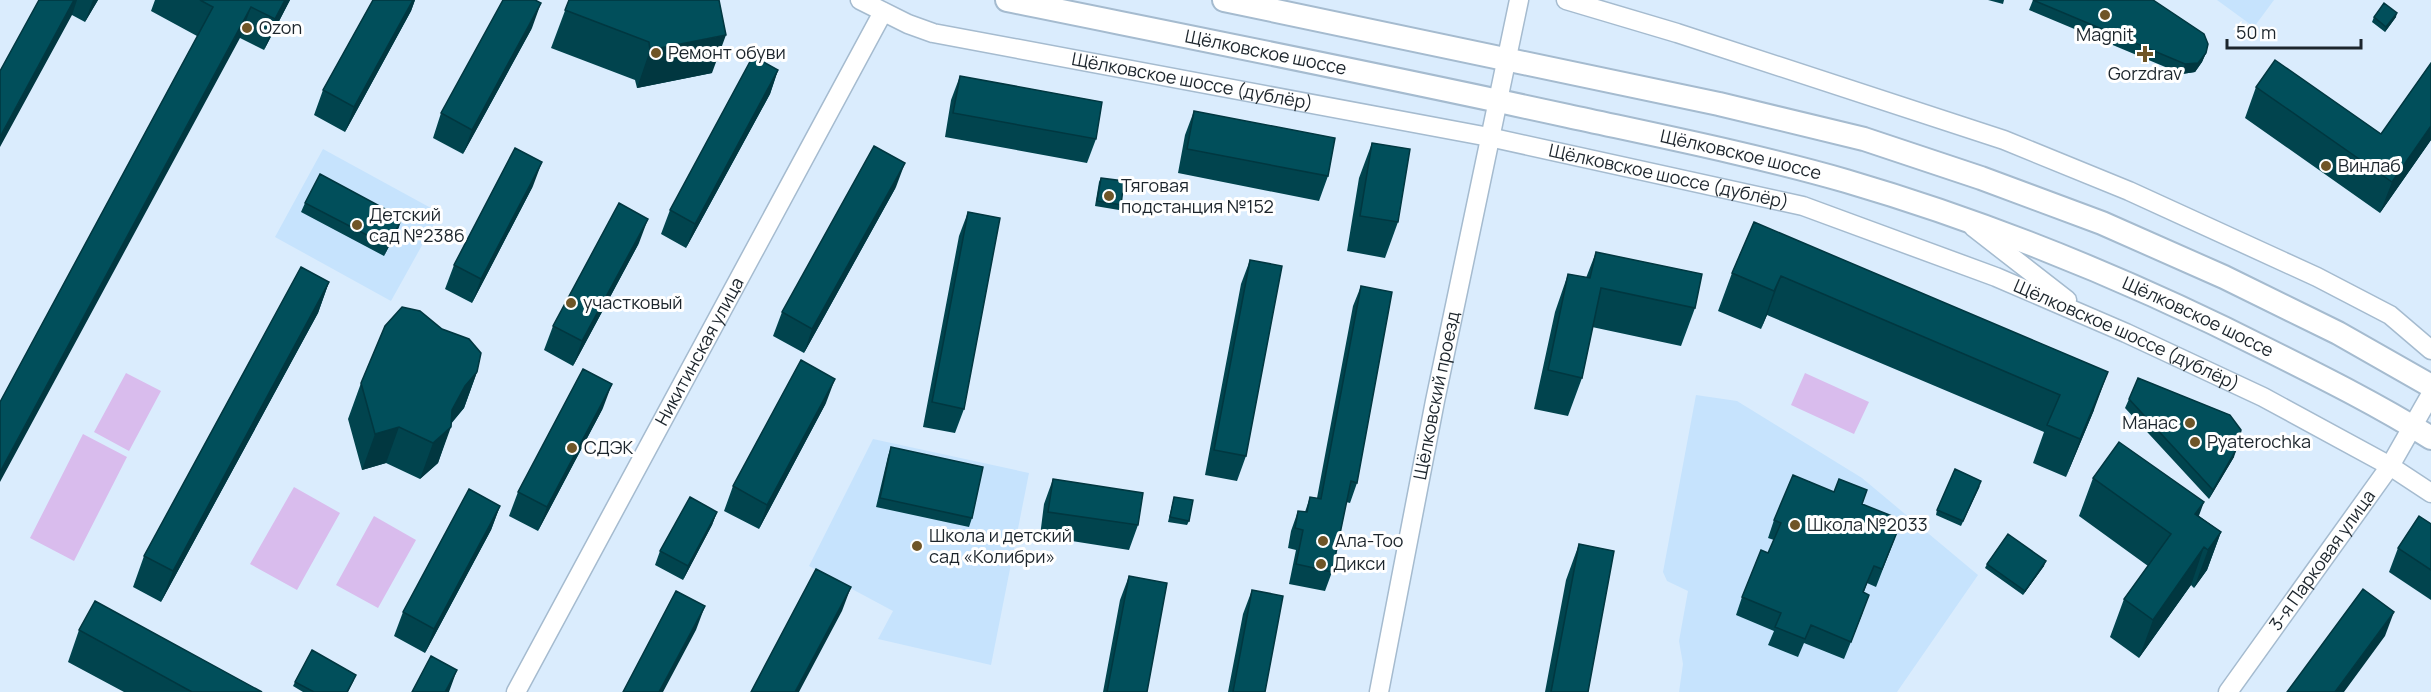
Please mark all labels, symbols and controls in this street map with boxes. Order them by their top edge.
marker: Magnit [2098,8,2112,22]
scale bar [2227,12,2360,50]
place label: Ozon [259,15,302,39]
text: 50 m [2236,20,2276,44]
marker: Ozon [240,21,254,35]
place label: Magnit [2076,22,2134,46]
street label: Щёлковское шоссе [1183,23,1349,80]
place label: Ремонт обуви [668,40,786,64]
marker: Ремонт обуви [649,46,663,60]
street label: Щёлковское шоссе (дублёр) [1070,46,1315,115]
marker: Gorzdrav [2138,47,2152,61]
place label: Gorzdrav [2108,61,2182,85]
street label: Щёлковское шоссе [1658,123,1824,185]
street label: Щёлковское шоссе (дублёр) [1547,138,1791,214]
place label: Винлаб [2338,153,2401,177]
marker: Винлаб [2319,159,2333,173]
place label: Тяговая подстанция №152 [1121,173,1274,218]
marker: Тяговая подстанция №152 [1102,189,1116,203]
place label: Детский сад №2386 [369,202,465,247]
marker: Детский сад №2386 [350,218,364,232]
street label: Щёлковское шоссе [2119,270,2278,362]
street label: Никитинская улица [649,273,749,429]
street label: Щёлковское шоссе (дублёр) [2010,273,2244,395]
place label: участковый [583,290,682,314]
marker: участковый [564,296,578,310]
street label: Щёлковский проезд [1407,309,1465,482]
place label: Манас [2122,410,2178,434]
marker: Манас [2183,416,2197,430]
place label: Pyaterochka [2207,429,2311,453]
place label: СДЭК [584,435,633,459]
marker: Pyaterochka [2188,435,2202,449]
marker: СДЭК [565,441,579,455]
street label: 3-я Парковая улица [2263,485,2380,635]
place label: Школа №2033 [1807,512,1928,536]
marker: Школа №2033 [1788,518,1802,532]
place label: Школа и детский сад «Колибри» [929,523,1072,568]
place label: Ала-Тоо [1335,528,1403,552]
marker: Ала-Тоо [1316,534,1330,548]
marker: Школа и детский сад «Колибри» [910,539,924,553]
place label: Дикси [1333,551,1385,575]
marker: Дикси [1314,557,1328,571]

